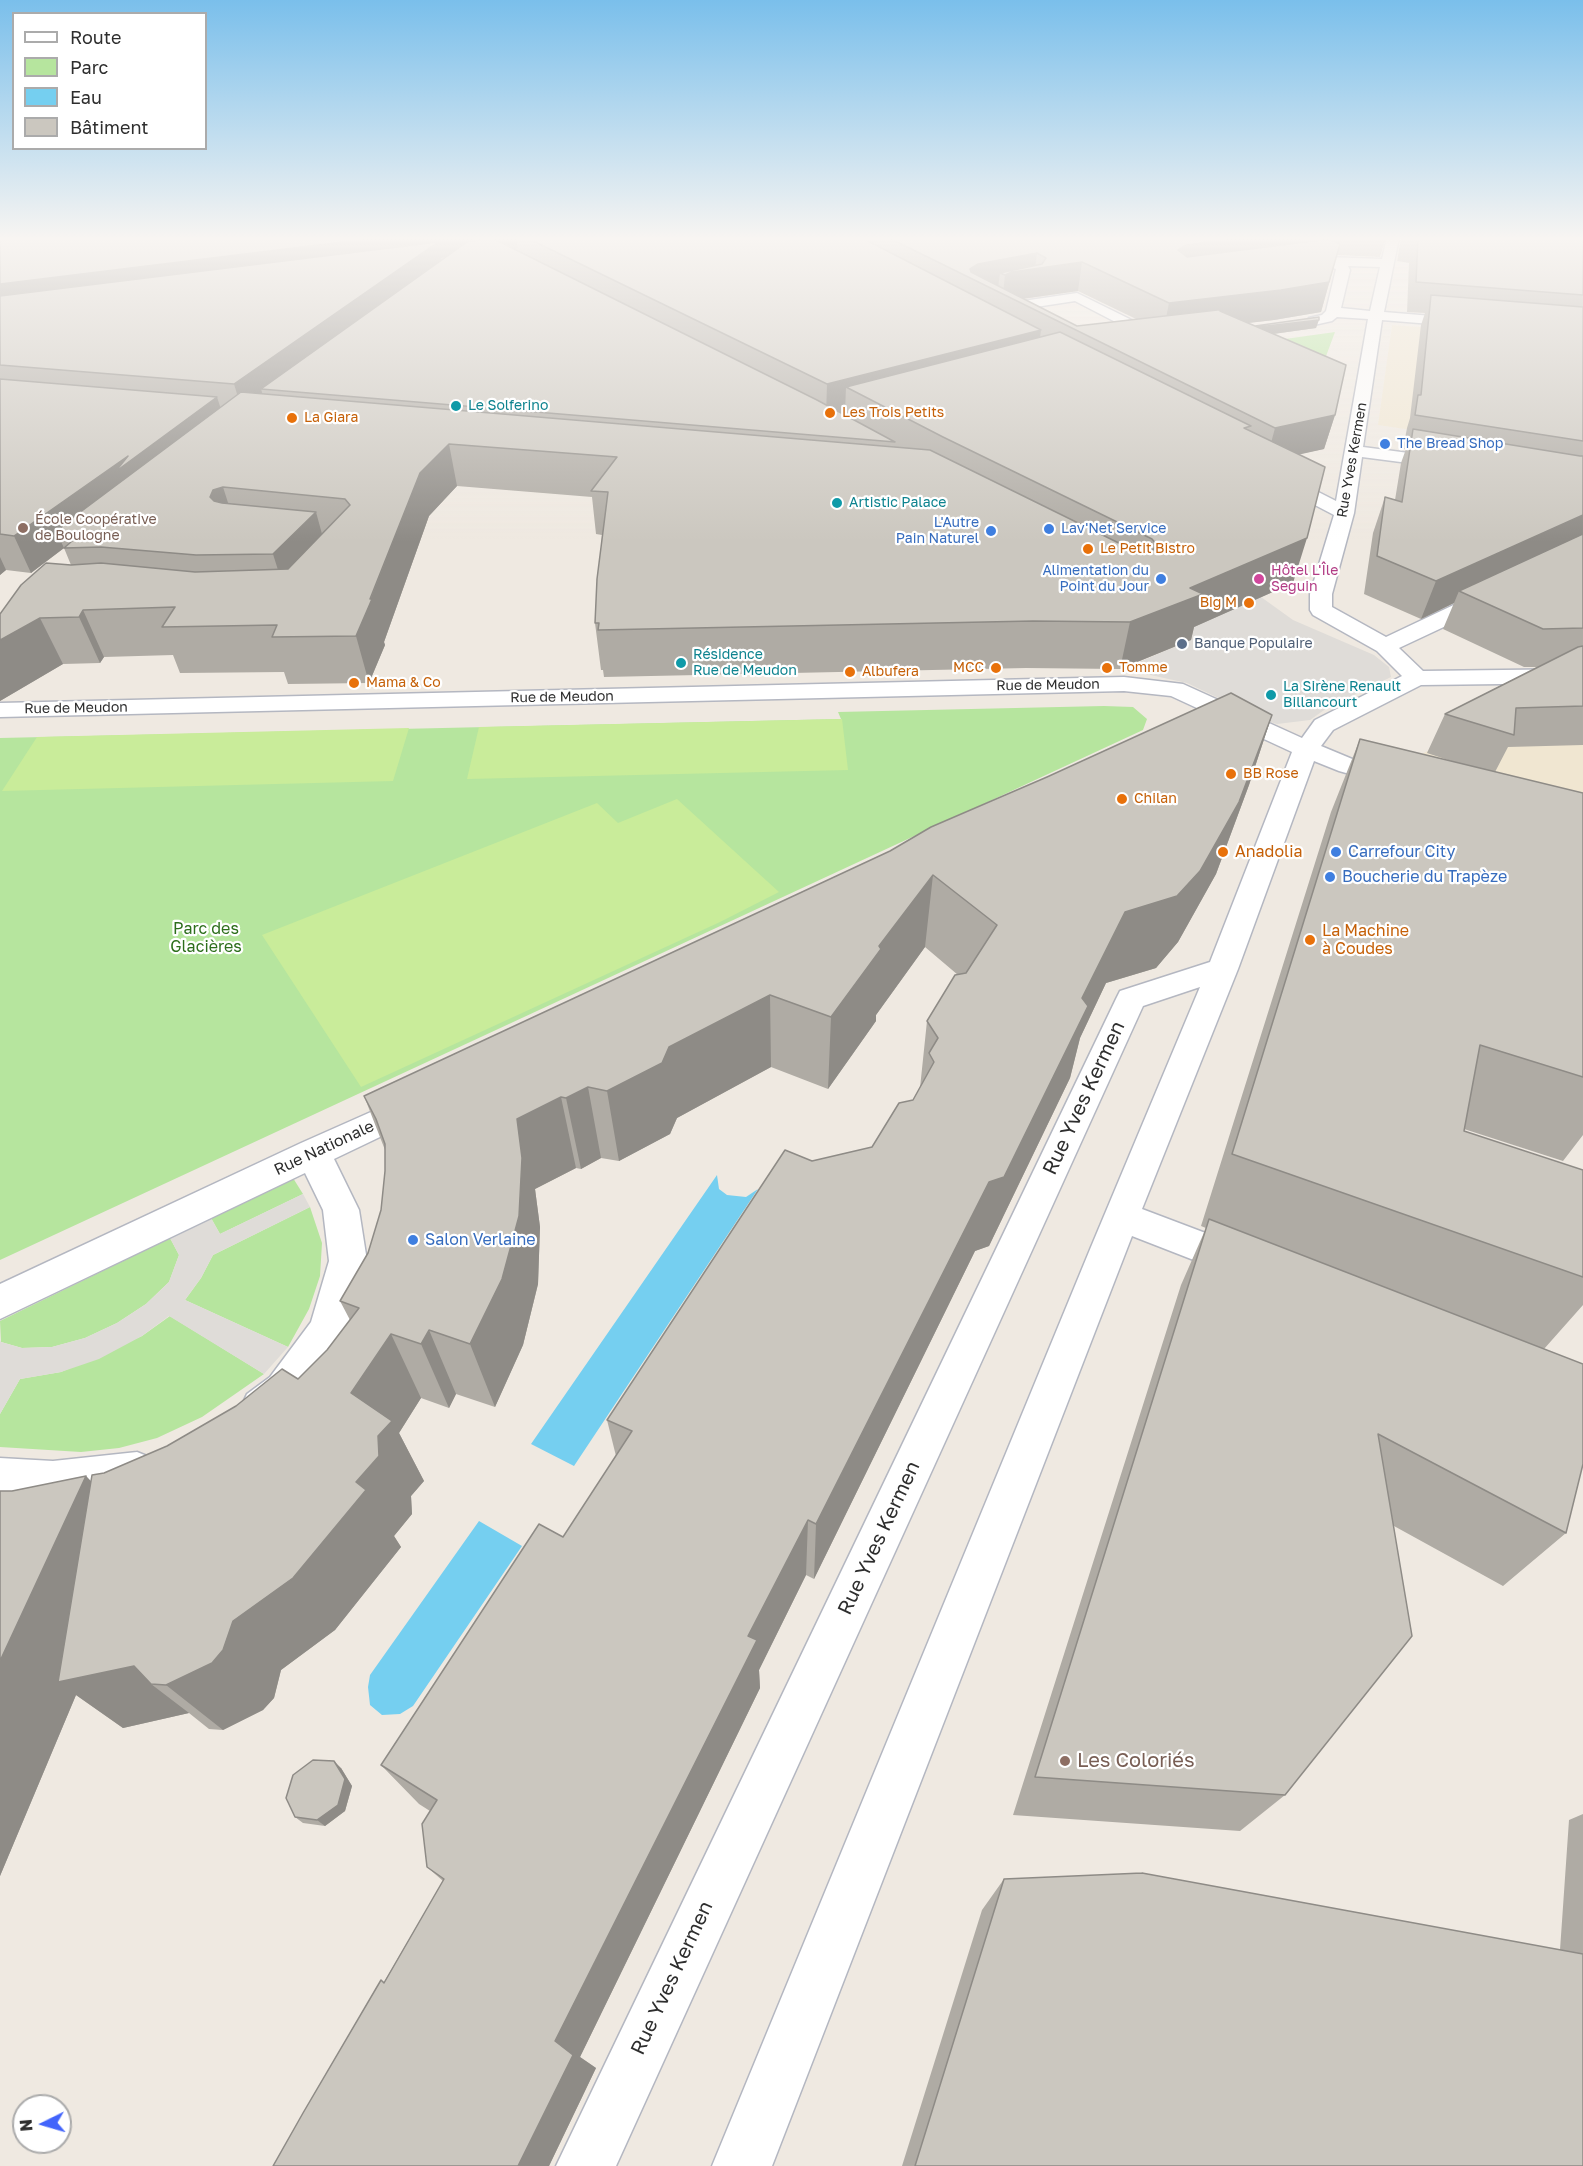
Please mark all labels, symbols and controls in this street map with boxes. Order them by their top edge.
legend [12,12,207,150]
text: Route [70,26,121,48]
text: Parc [70,56,108,78]
text: Eau [70,86,102,108]
text: Bâtiment [70,116,149,138]
place label: Le Solferino [468,398,548,414]
marker: Le Solferino [449,399,463,413]
street label: Rue Yves Kermen [1334,401,1370,519]
place label: Les Trois Petits [842,405,944,421]
marker: Les Trois Petits [823,406,837,420]
place label: La Giara [304,410,358,426]
marker: La Giara [285,411,299,425]
place label: The Bread Shop [1397,436,1503,452]
marker: The Bread Shop [1378,437,1392,451]
place label: Artistic Palace [849,495,946,511]
marker: Artistic Palace [830,496,844,510]
place label: École Coopérative de Boulogne [35,512,157,544]
place label: L'Autre Pain Naturel [896,515,979,548]
marker: École Coopérative de Boulogne [16,521,30,535]
place label: Lav'Net Service [1061,521,1166,537]
marker: Lav'Net Service [1042,522,1056,536]
marker: L'Autre Pain Naturel [984,524,998,538]
place label: Le Petit Bistro [1100,541,1195,557]
marker: Le Petit Bistro [1081,542,1095,556]
place label: Alimentation du Point du Jour [1042,563,1149,596]
place label: Hôtel L'Île Seguin [1271,563,1338,596]
marker: Alimentation du Point du Jour [1154,572,1168,586]
marker: Hôtel L'Île Seguin [1252,572,1266,586]
place label: Big M [1200,595,1237,611]
marker: Big M [1242,596,1256,610]
place label: Banque Populaire [1194,636,1313,652]
marker: Banque Populaire [1175,637,1189,651]
place label: Résidence Rue de Meudon [693,647,797,680]
marker: Résidence Rue de Meudon [674,656,688,670]
place label: MCC [953,660,984,676]
place label: Tomme [1119,660,1168,676]
marker: MCC [989,661,1003,675]
marker: Tomme [1100,661,1114,675]
place label: Albufera [862,664,919,680]
marker: Albufera [843,665,857,679]
place label: Mama & Co [366,675,441,691]
marker: Mama & Co [347,676,361,690]
street label: Rue de Meudon [996,676,1100,694]
place label: La Sirène Renault Billancourt [1283,679,1401,712]
street label: Rue de Meudon [510,688,614,706]
marker: La Sirène Renault Billancourt [1264,688,1278,702]
street label: Rue de Meudon [24,699,128,717]
place label: BB Rose [1243,766,1299,782]
marker: BB Rose [1224,767,1238,781]
place label: Chilan [1134,791,1177,807]
marker: Chilan [1115,792,1129,806]
place label: Anadolia [1235,842,1302,862]
place label: Carrefour City [1348,842,1455,862]
marker: Anadolia [1216,845,1230,859]
marker: Carrefour City [1329,845,1343,859]
place label: Boucherie du Trapèze [1342,867,1507,887]
marker: Boucherie du Trapèze [1323,870,1337,884]
park label: Parc des Glacières [170,919,242,957]
place label: La Machine à Coudes [1322,921,1409,959]
marker: La Machine à Coudes [1303,933,1317,947]
street label: Rue Yves Kermen [1038,1017,1130,1179]
street label: Rue Nationale [271,1116,377,1180]
place label: Salon Verlaine [425,1230,536,1250]
marker: Salon Verlaine [406,1233,420,1247]
street label: Rue Yves Kermen [833,1457,925,1619]
place label: Les Coloriés [1077,1749,1195,1773]
marker: Les Coloriés [1058,1754,1072,1768]
street label: Rue Yves Kermen [626,1897,718,2059]
north arrow [12,2094,72,2154]
text: N [16,2118,37,2132]

